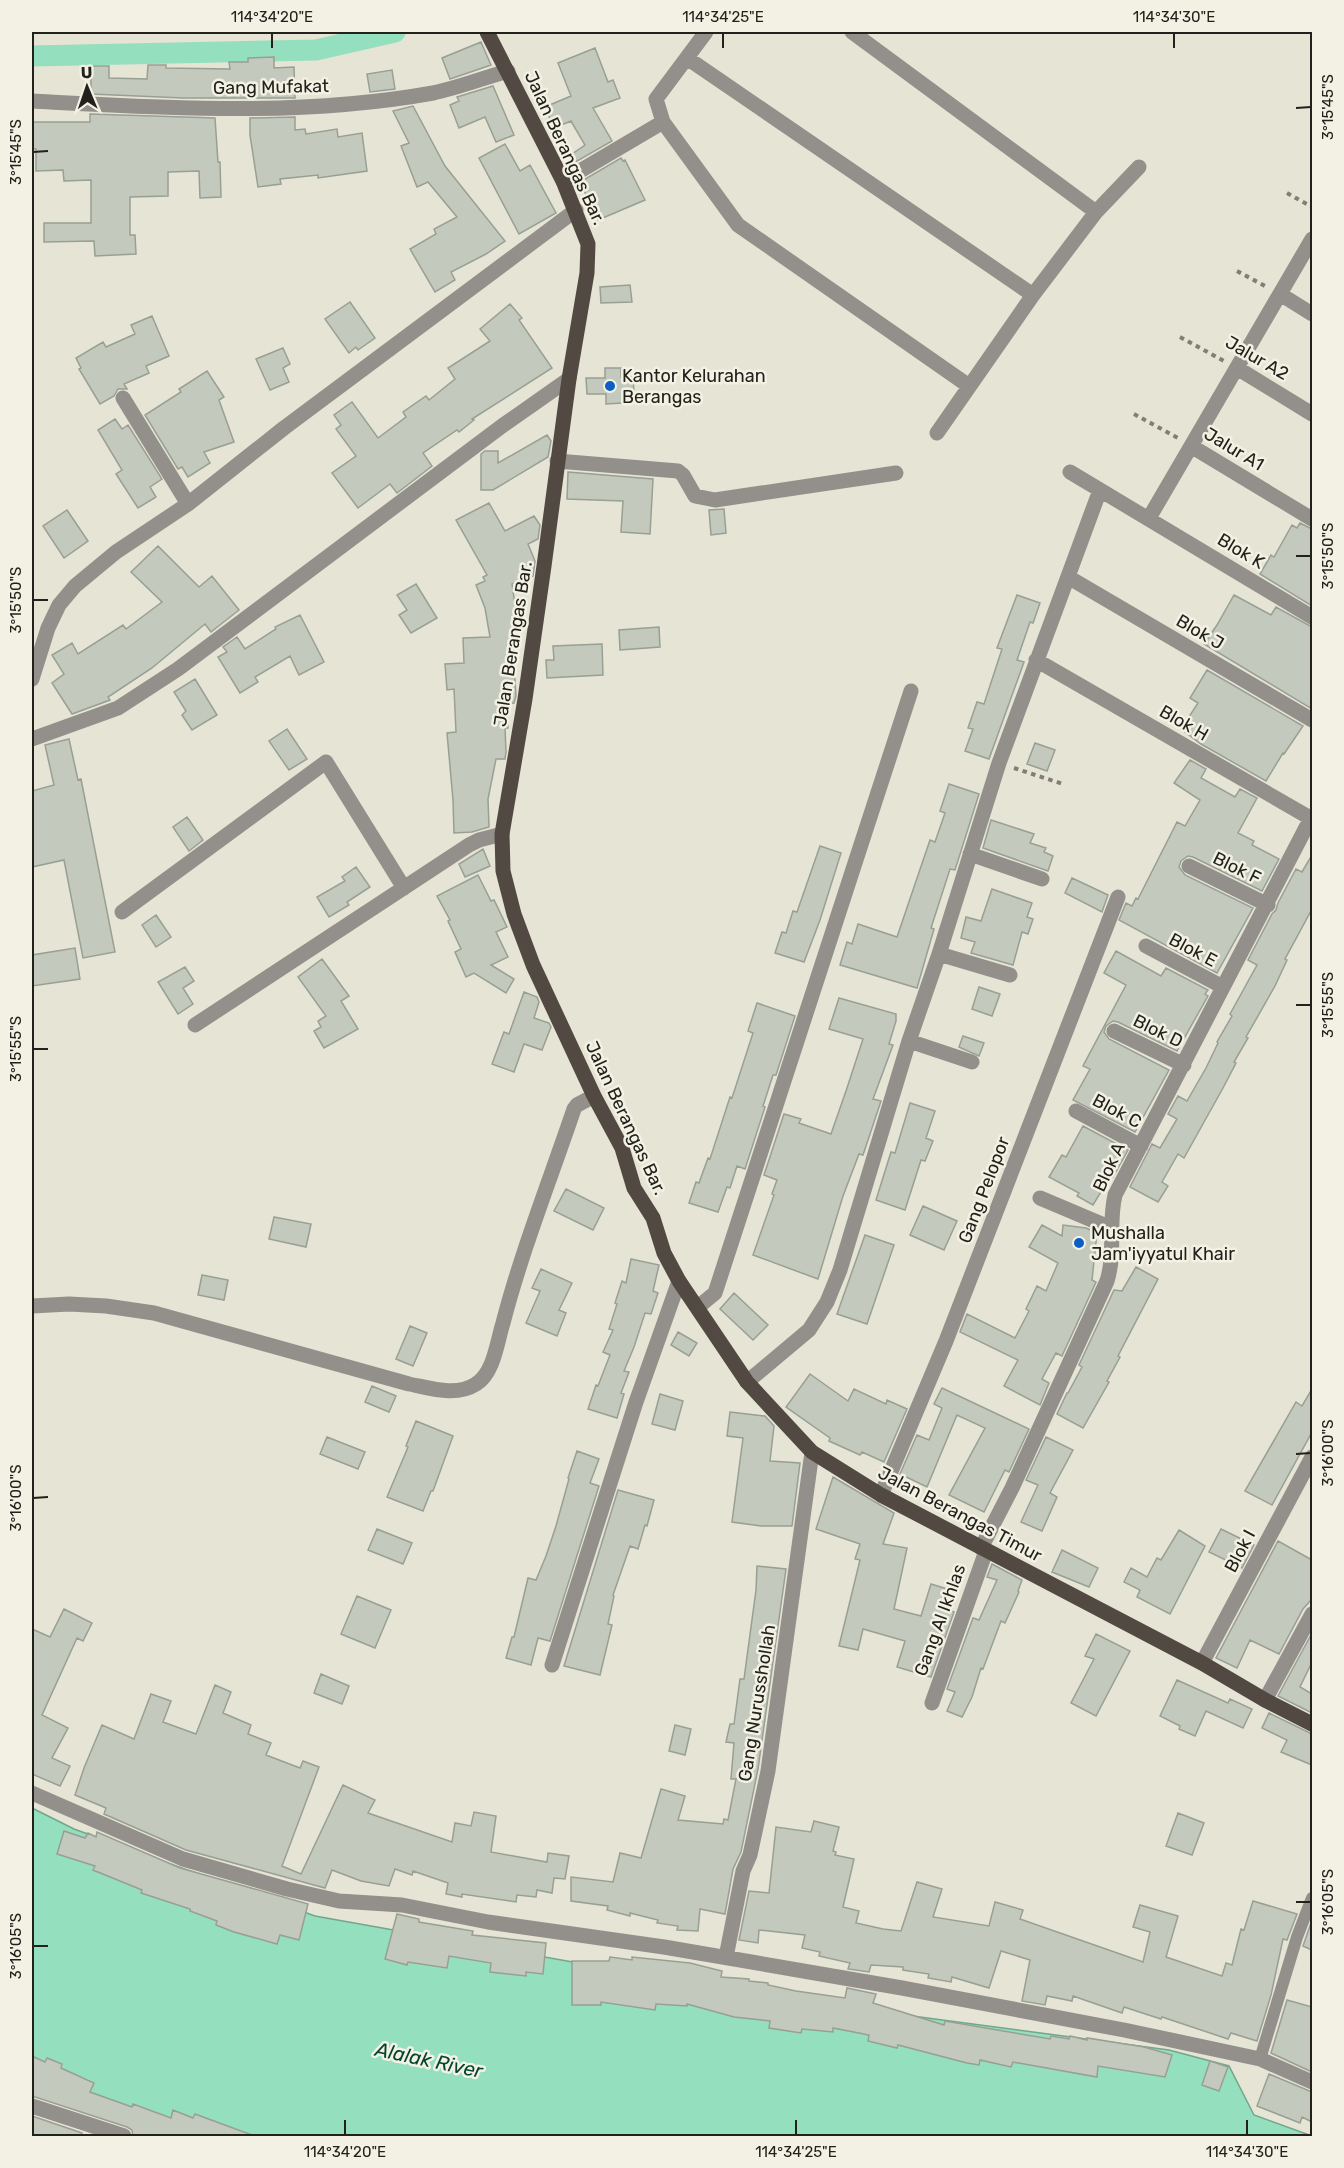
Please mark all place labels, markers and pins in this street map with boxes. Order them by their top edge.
place label: Kantor Kelurahan Berangas [622,365,766,408]
marker: Kantor Kelurahan Berangas [603,379,617,393]
place label: Mushalla Jam'iyyatul Khair [1091,1222,1235,1265]
marker: Mushalla Jam'iyyatul Khair [1072,1236,1086,1250]

